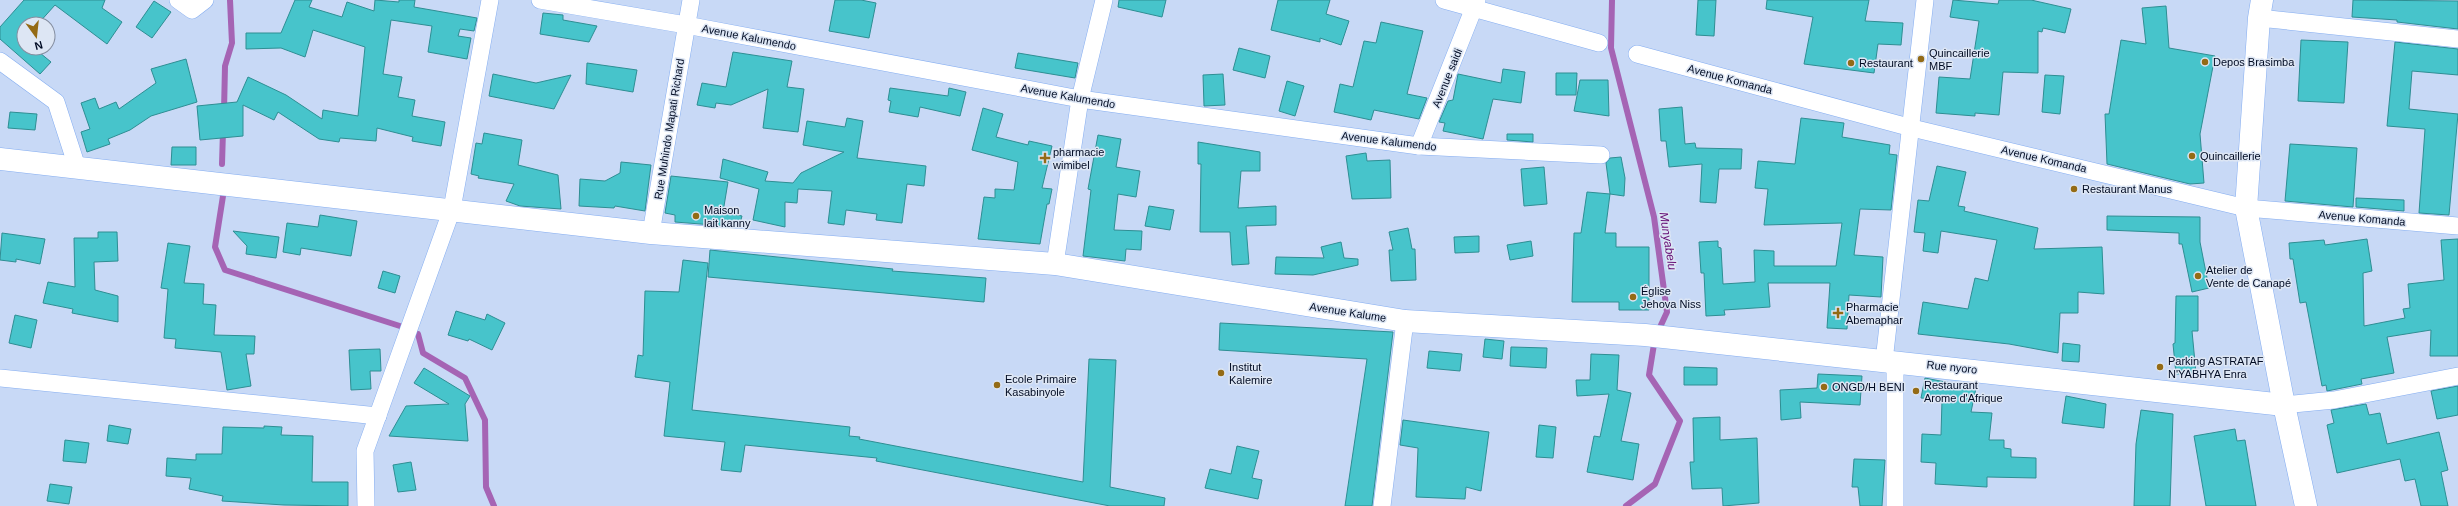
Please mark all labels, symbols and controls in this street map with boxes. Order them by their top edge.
north arrow [16,16,56,56]
street label: Avenue Kalumendo [701,22,797,52]
text: N [33,39,44,52]
street label: Avenue saidi [1430,47,1464,109]
place label: Quincaillerie MBF [1929,47,1990,72]
marker: Quincaillerie MBF [1916,54,1926,64]
place label: Depos Brasimba [2213,56,2295,68]
place label: Restaurant [1859,57,1913,69]
marker: Depos Brasimba [2200,57,2210,67]
street label: Rue Muhindo Mapati Richard [652,58,686,200]
marker: Restaurant [1846,58,1856,68]
street label: Avenue Komanda [1686,62,1775,96]
street label: Avenue Kalumendo [1020,82,1116,110]
street label: Avenue Kalumendo [1341,129,1437,153]
street label: Avenue Komanda [2000,143,2089,175]
place label: pharmacie wimibel [1052,146,1104,171]
place label: Quincaillerie [2200,150,2261,162]
marker: Quincaillerie [2187,151,2197,161]
marker: pharmacie wimibel [1040,153,1050,163]
place label: Restaurant Manus [2082,183,2172,195]
marker: Restaurant Manus [2069,184,2079,194]
place label: Maison lait kanny [704,204,751,229]
street label: Avenue Komanda [2318,208,2407,228]
marker: Maison lait kanny [691,211,701,221]
water label: Munyabelu [1656,211,1680,271]
place label: Atelier de Vente de Canapé [2206,264,2291,289]
marker: Atelier de Vente de Canapé [2193,271,2203,281]
place label: Église Jehova Niss [1641,285,1701,310]
marker: Église Jehova Niss [1628,292,1638,302]
street label: Avenue Kalume [1309,300,1387,324]
place label: Pharmacie Abemaphar [1846,301,1903,326]
marker: Pharmacie Abemaphar [1833,308,1843,318]
place label: Parking ASTRATAF N'YABHYA Enra [2168,355,2264,380]
street label: Rue nyoro [1926,358,1978,376]
place label: Institut Kalemire [1229,361,1272,386]
marker: Parking ASTRATAF N'YABHYA Enra [2155,362,2165,372]
marker: Institut Kalemire [1216,368,1226,378]
place label: Ecole Primaire Kasabinyole [1005,373,1077,398]
place label: Restaurant Arome d'Afrique [1924,379,2003,404]
marker: Ecole Primaire Kasabinyole [992,380,1002,390]
place label: ONGD/H BENI [1832,381,1905,393]
marker: ONGD/H BENI [1819,382,1829,392]
marker: Restaurant Arome d'Afrique [1911,386,1921,396]

